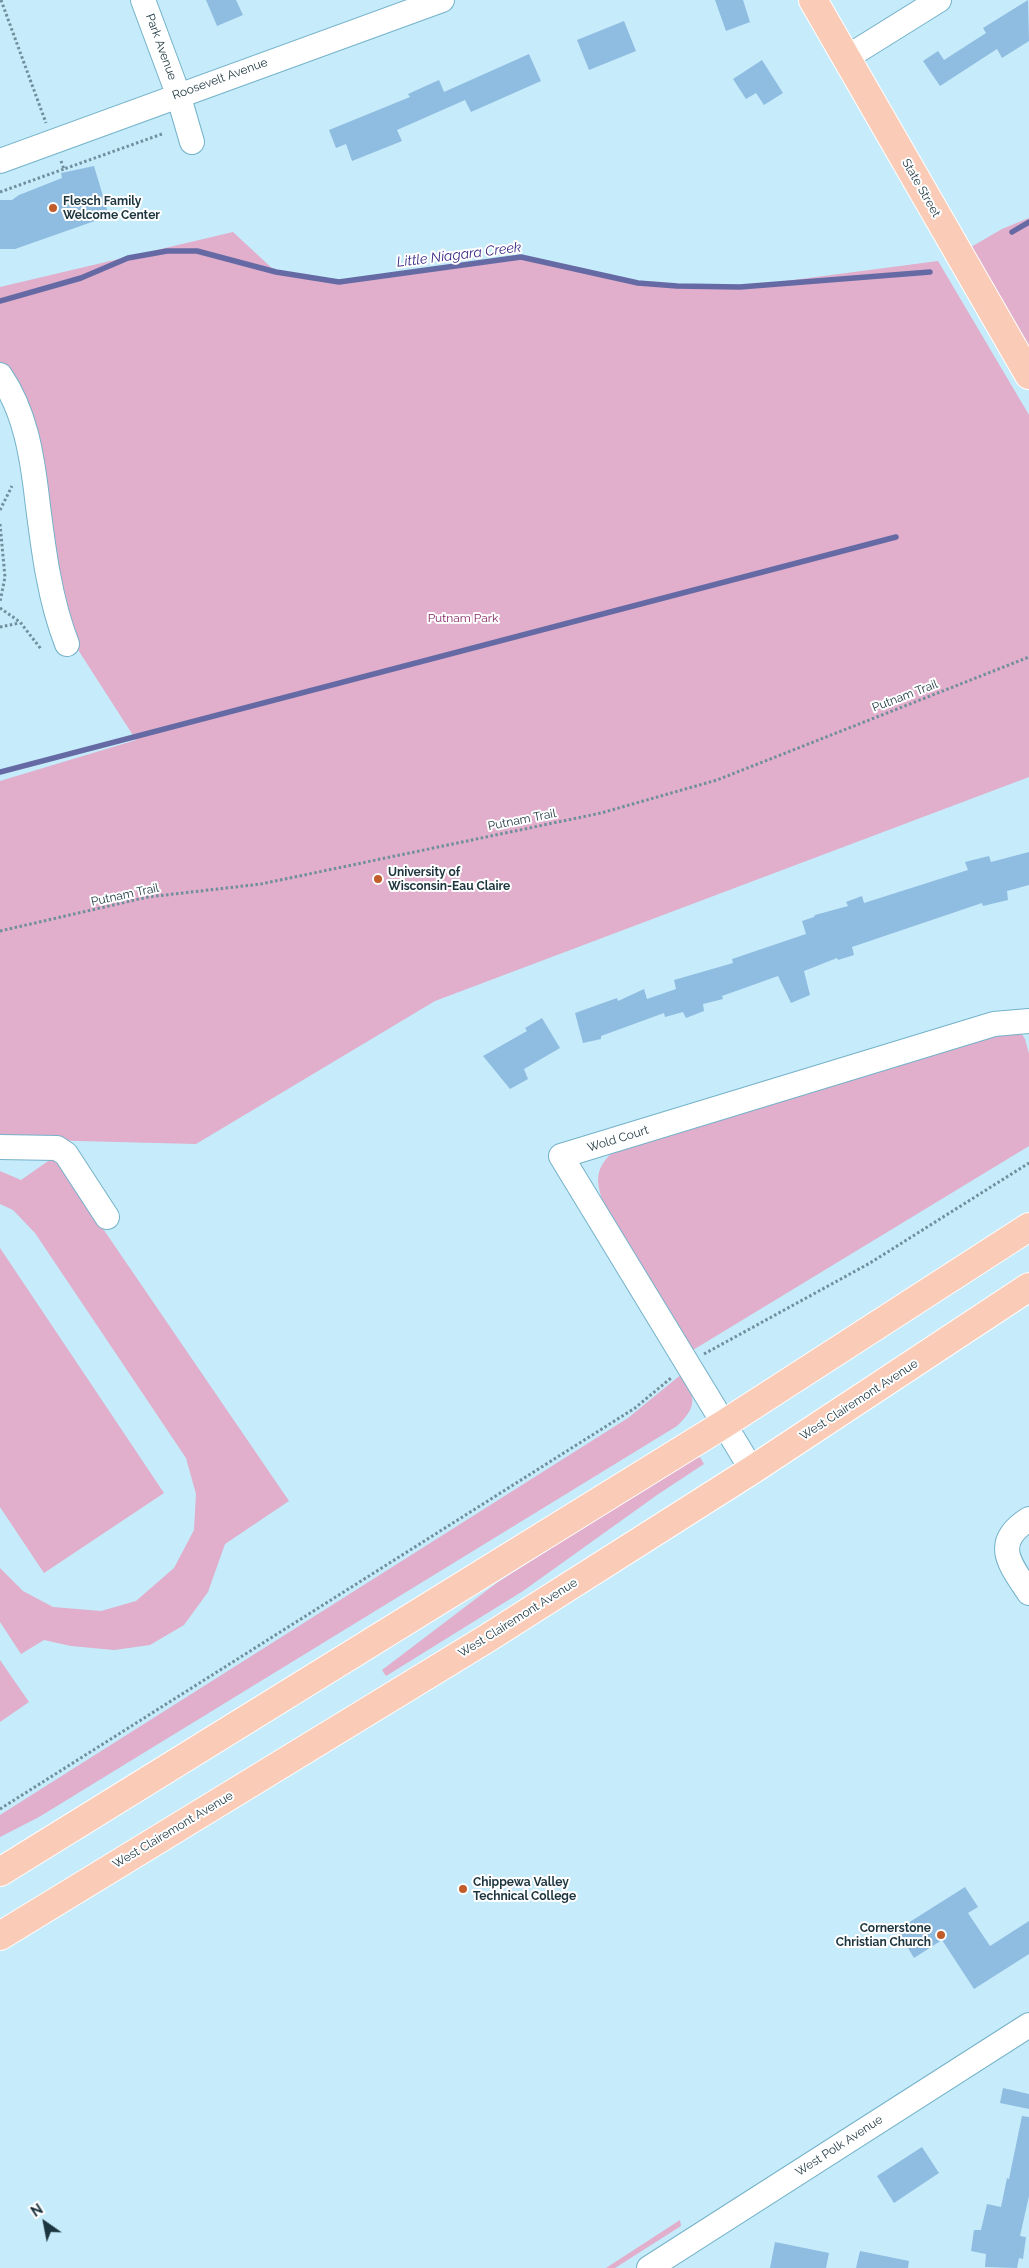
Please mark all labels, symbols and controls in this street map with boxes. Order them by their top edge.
street label: Park Avenue [142,12,180,82]
street label: Roosevelt Avenue [170,55,270,103]
street label: State Street [899,156,943,220]
place label: Flesch Family Welcome Center [63,194,160,222]
marker: Flesch Family Welcome Center [47,202,59,214]
water label: Little Niagara Creek [396,239,522,271]
park label: Putnam Park [428,611,498,625]
street label: Putnam Trail [870,677,940,715]
street label: Putnam Trail [487,806,557,834]
place label: University of Wisconsin-Eau Claire [388,865,510,893]
marker: University of Wisconsin-Eau Claire [372,873,384,885]
street label: Putnam Trail [90,881,160,909]
street label: Wold Court [586,1123,650,1155]
street label: West Clairemont Avenue [797,1356,921,1444]
street label: West Clairemont Avenue [456,1575,580,1661]
street label: West Clairemont Avenue [110,1788,236,1872]
place label: Chippewa Valley Technical College [473,1875,576,1903]
marker: Chippewa Valley Technical College [457,1883,469,1895]
place label: Cornerstone Christian Church [836,1921,931,1949]
marker: Cornerstone Christian Church [935,1929,947,1941]
street label: West Polk Avenue [793,2112,885,2180]
north arrow [20,2198,70,2248]
text: N [28,2201,46,2220]

